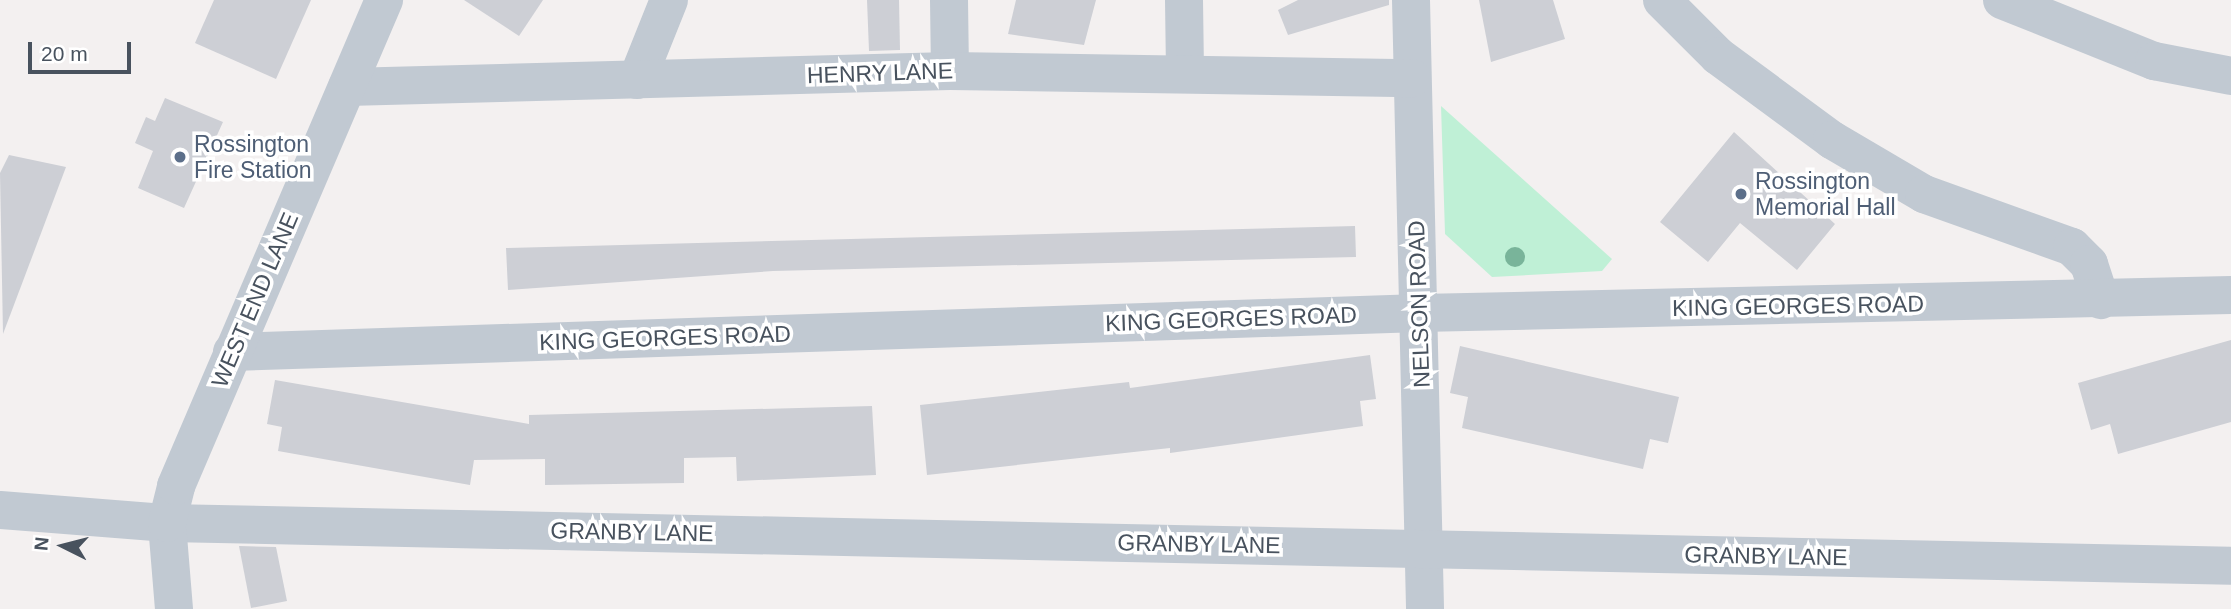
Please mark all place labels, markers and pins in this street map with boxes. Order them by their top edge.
place label: Rossington Fire Station [194,130,312,184]
marker: Rossington Fire Station [172,149,188,165]
place label: Rossington Memorial Hall [1755,167,1896,221]
marker: Rossington Memorial Hall [1733,186,1749,202]

